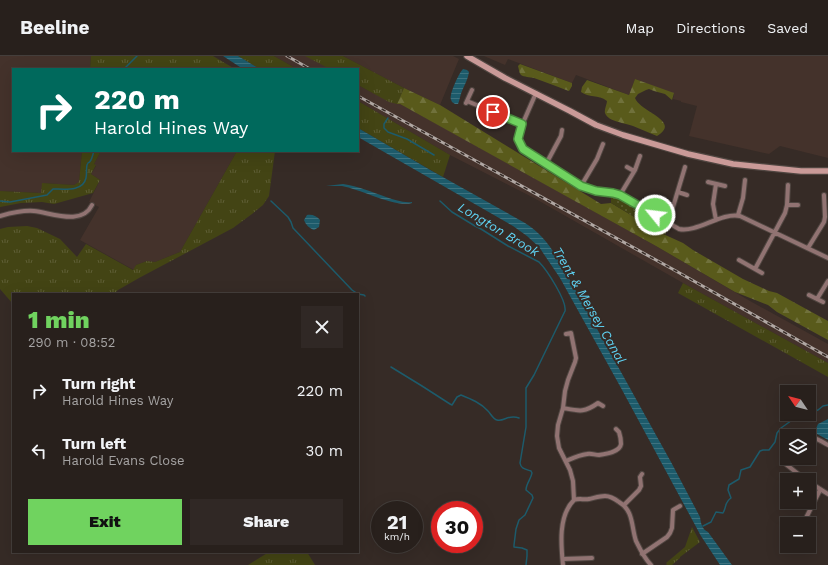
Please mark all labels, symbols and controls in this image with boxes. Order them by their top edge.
text: Beeline [20,16,90,39]
text: Map [626,20,654,36]
text: Directions [676,20,745,36]
text: Saved [767,20,808,36]
text: 220 m [94,83,180,116]
icon: right [28,84,80,136]
pin [476,95,510,129]
icon: arrive [482,101,504,123]
text: Harold Hines Way [94,117,248,138]
position arrow [634,194,676,236]
water label: Longton Brook [456,199,543,260]
water label: Trent & Mersey Canal [550,244,629,366]
text: 1 min [28,306,90,334]
button: close [301,306,343,348]
text: 290 m · 08:52 [28,335,115,350]
text: Turn right [62,375,135,393]
icon: right [28,380,50,402]
text: 220 m [297,382,343,400]
north arrow [780,385,816,421]
map controls [780,385,816,553]
text: Harold Hines Way [62,393,173,408]
button: layers [780,429,816,465]
text: Turn left [62,435,126,453]
icon: left [28,440,50,462]
text: 30 m [306,442,343,460]
text: Harold Evans Close [62,453,185,468]
button: + [780,473,816,509]
button: Exit [28,499,182,545]
button: Share [190,499,343,545]
speed limit sign: 30 [431,501,483,553]
text: 21 [387,510,407,534]
button: − [780,517,816,553]
text: km/h [384,531,410,542]

